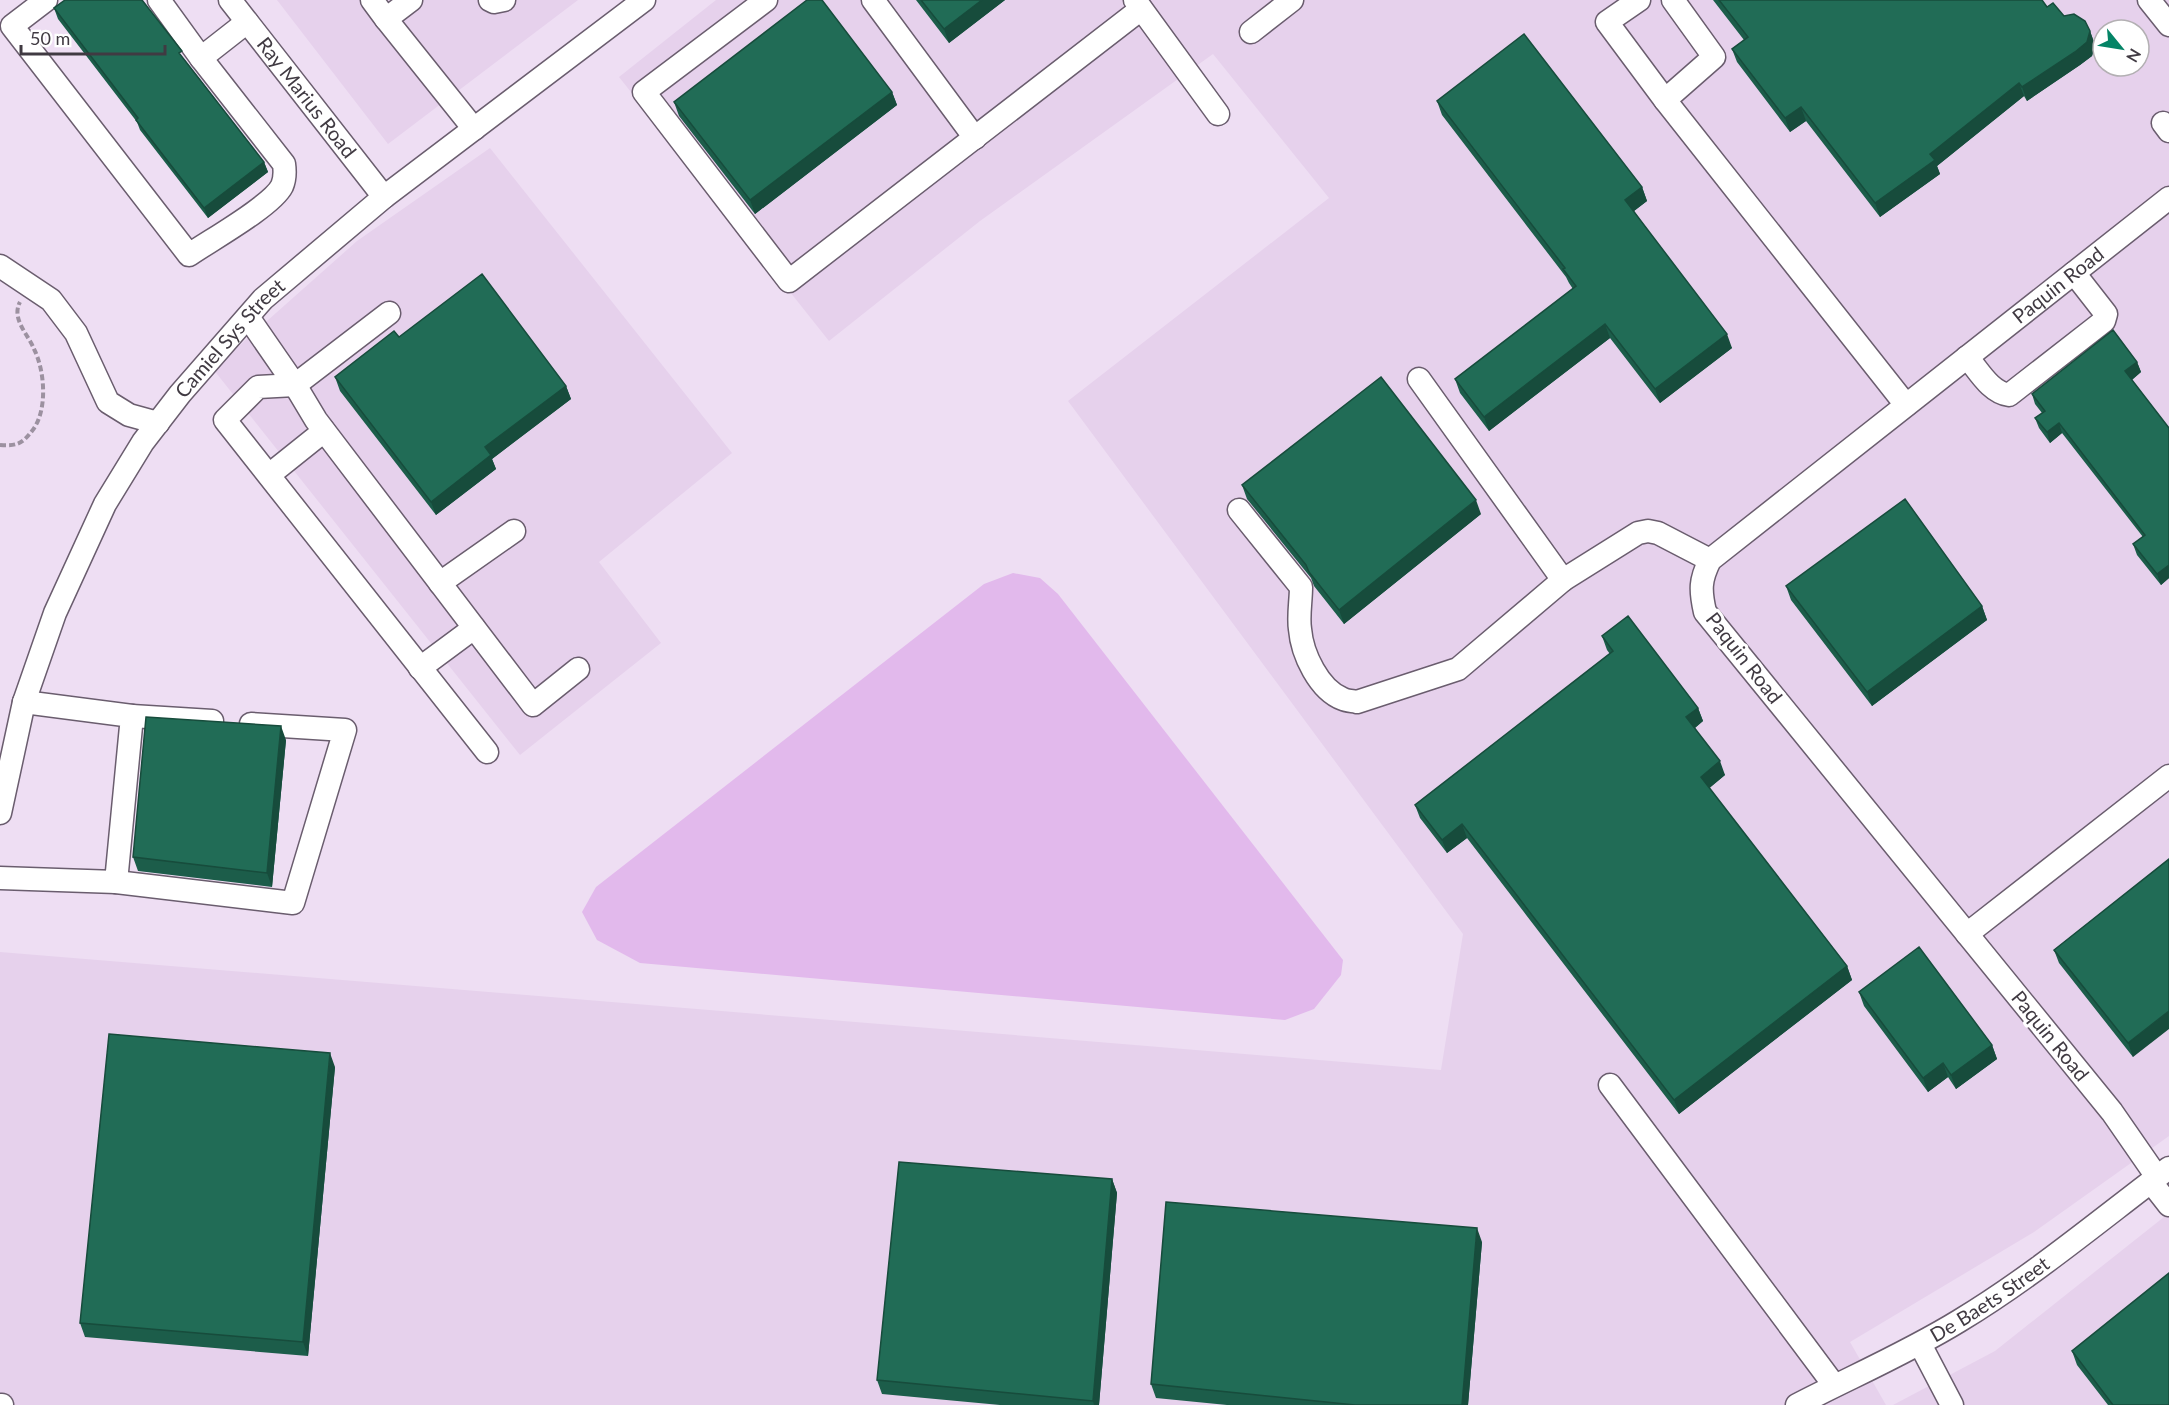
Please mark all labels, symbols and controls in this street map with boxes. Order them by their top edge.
scale bar [21,18,165,56]
north arrow [2091,18,2151,78]
text: 50 m [30,27,70,49]
street label: Ray Marius Road [253,32,362,162]
text: N [2123,46,2146,66]
street label: Paquin Road [2007,241,2108,328]
street label: Camiel Sys Street [170,273,289,402]
street label: Paquin Road [1702,607,1788,708]
street label: Paquin Road [2007,985,2095,1085]
street label: De Baets Street [1925,1251,2053,1346]

